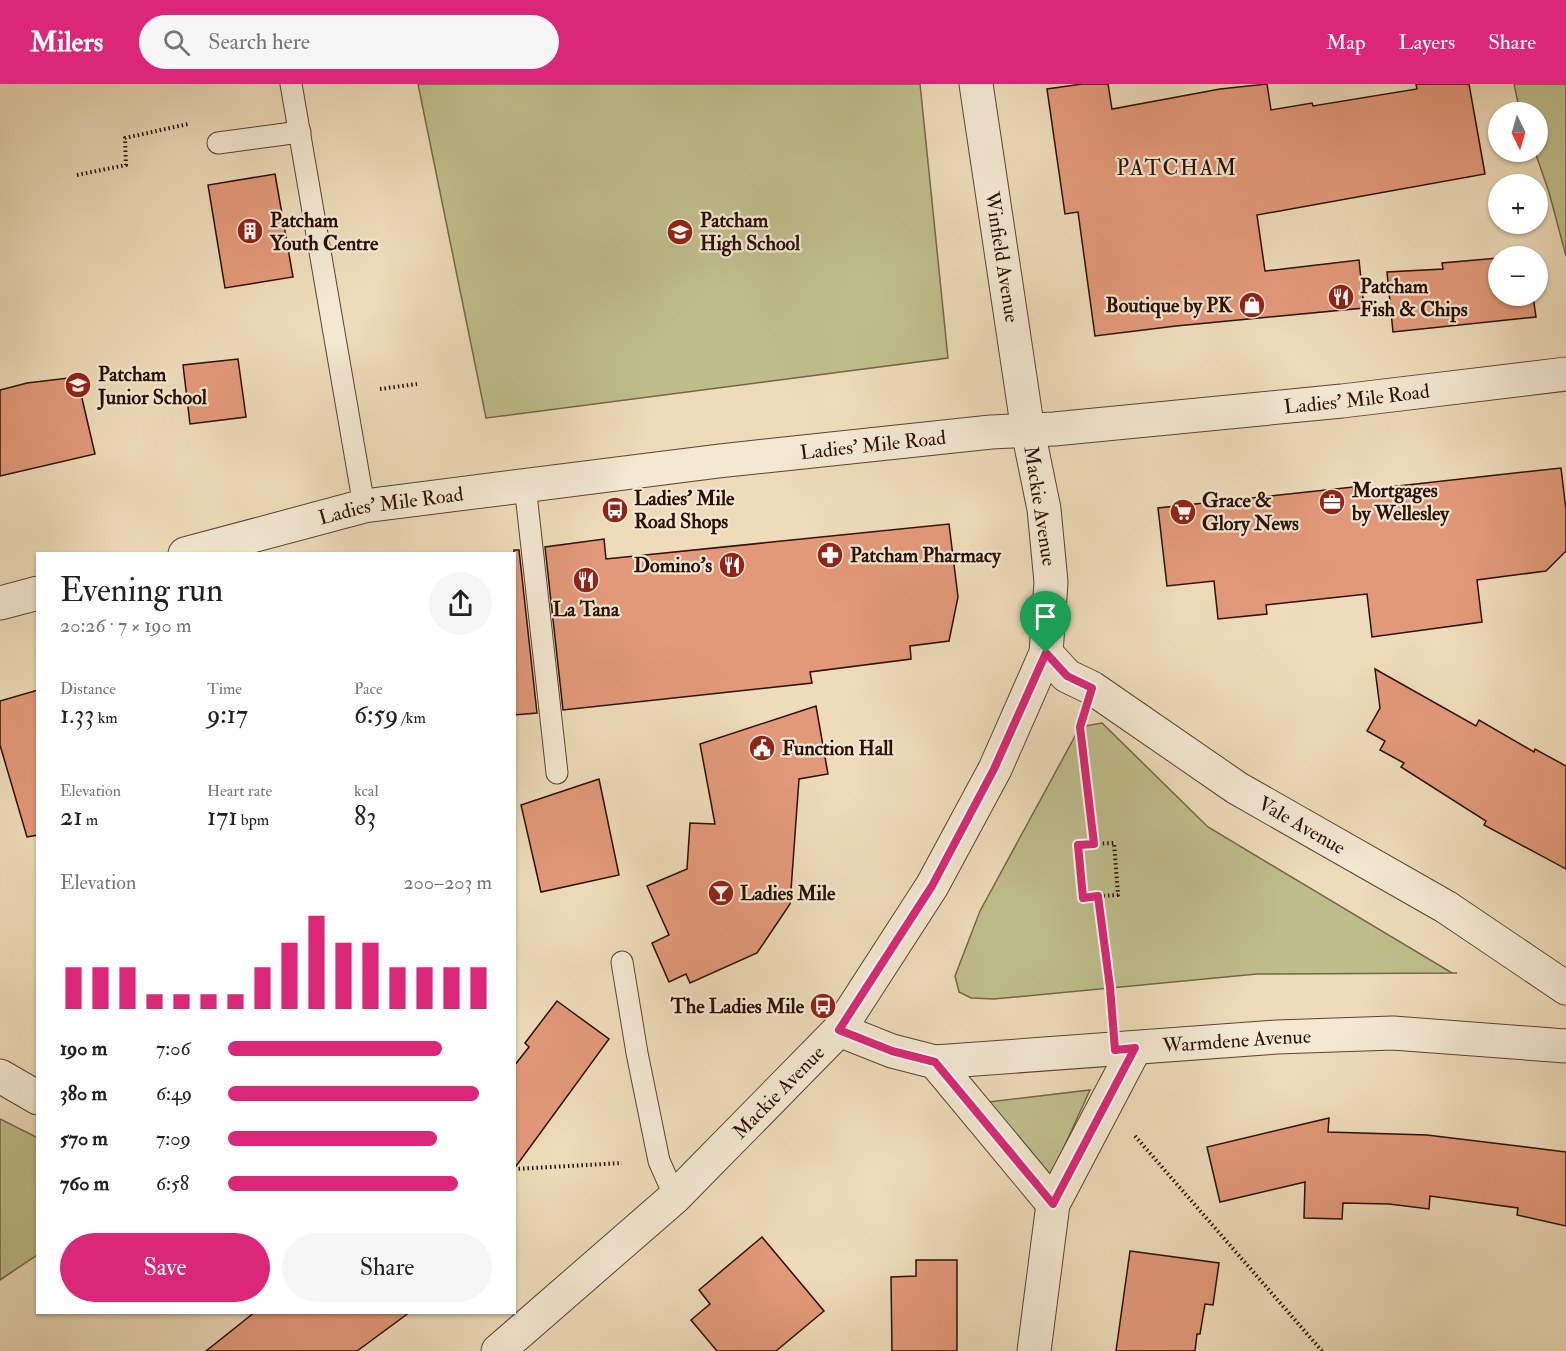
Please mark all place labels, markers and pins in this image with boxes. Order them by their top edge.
place label: Patcham Youth Centre [269,208,379,256]
place label: Patcham High School [700,208,801,257]
building icon: Patcham Youth Centre [235,216,265,246]
school or university icon: Patcham High School [665,217,695,247]
place label: Patcham Fish & Chips [1360,274,1468,323]
restaurant icon: Patcham Fish & Chips [1326,282,1356,312]
shop icon: Boutique by PK [1237,290,1267,320]
place label: Boutique by PK [1106,293,1233,319]
place label: Patcham Junior School [97,362,208,410]
school or university icon: Patcham Junior School [63,370,93,400]
place label: Mortgages by Wellesley [1351,478,1450,527]
place label: Ladies' Mile Road Shops [634,486,735,535]
office icon: Mortgages by Wellesley [1317,487,1347,517]
place label: Grace & Glory News [1202,488,1299,537]
bus stop icon: Ladies' Mile Road Shops [600,495,630,525]
supermarket icon: Grace & Glory News [1168,497,1198,527]
pharmacy icon: Patcham Pharmacy [815,540,845,570]
place label: Patcham Pharmacy [850,543,1002,569]
restaurant icon: Domino's [717,550,747,580]
place label: Domino's [634,553,712,578]
restaurant icon: La Tana [571,565,601,595]
pin [1020,591,1071,653]
place label: La Tana [553,597,620,622]
public building icon: Function Hall [747,733,777,763]
place label: Function Hall [782,736,894,761]
bar icon: Ladies Mile [706,878,736,908]
place label: Ladies Mile [740,881,836,906]
bus stop icon: The Ladies Mile [808,991,838,1021]
place label: The Ladies Mile [670,994,805,1019]

